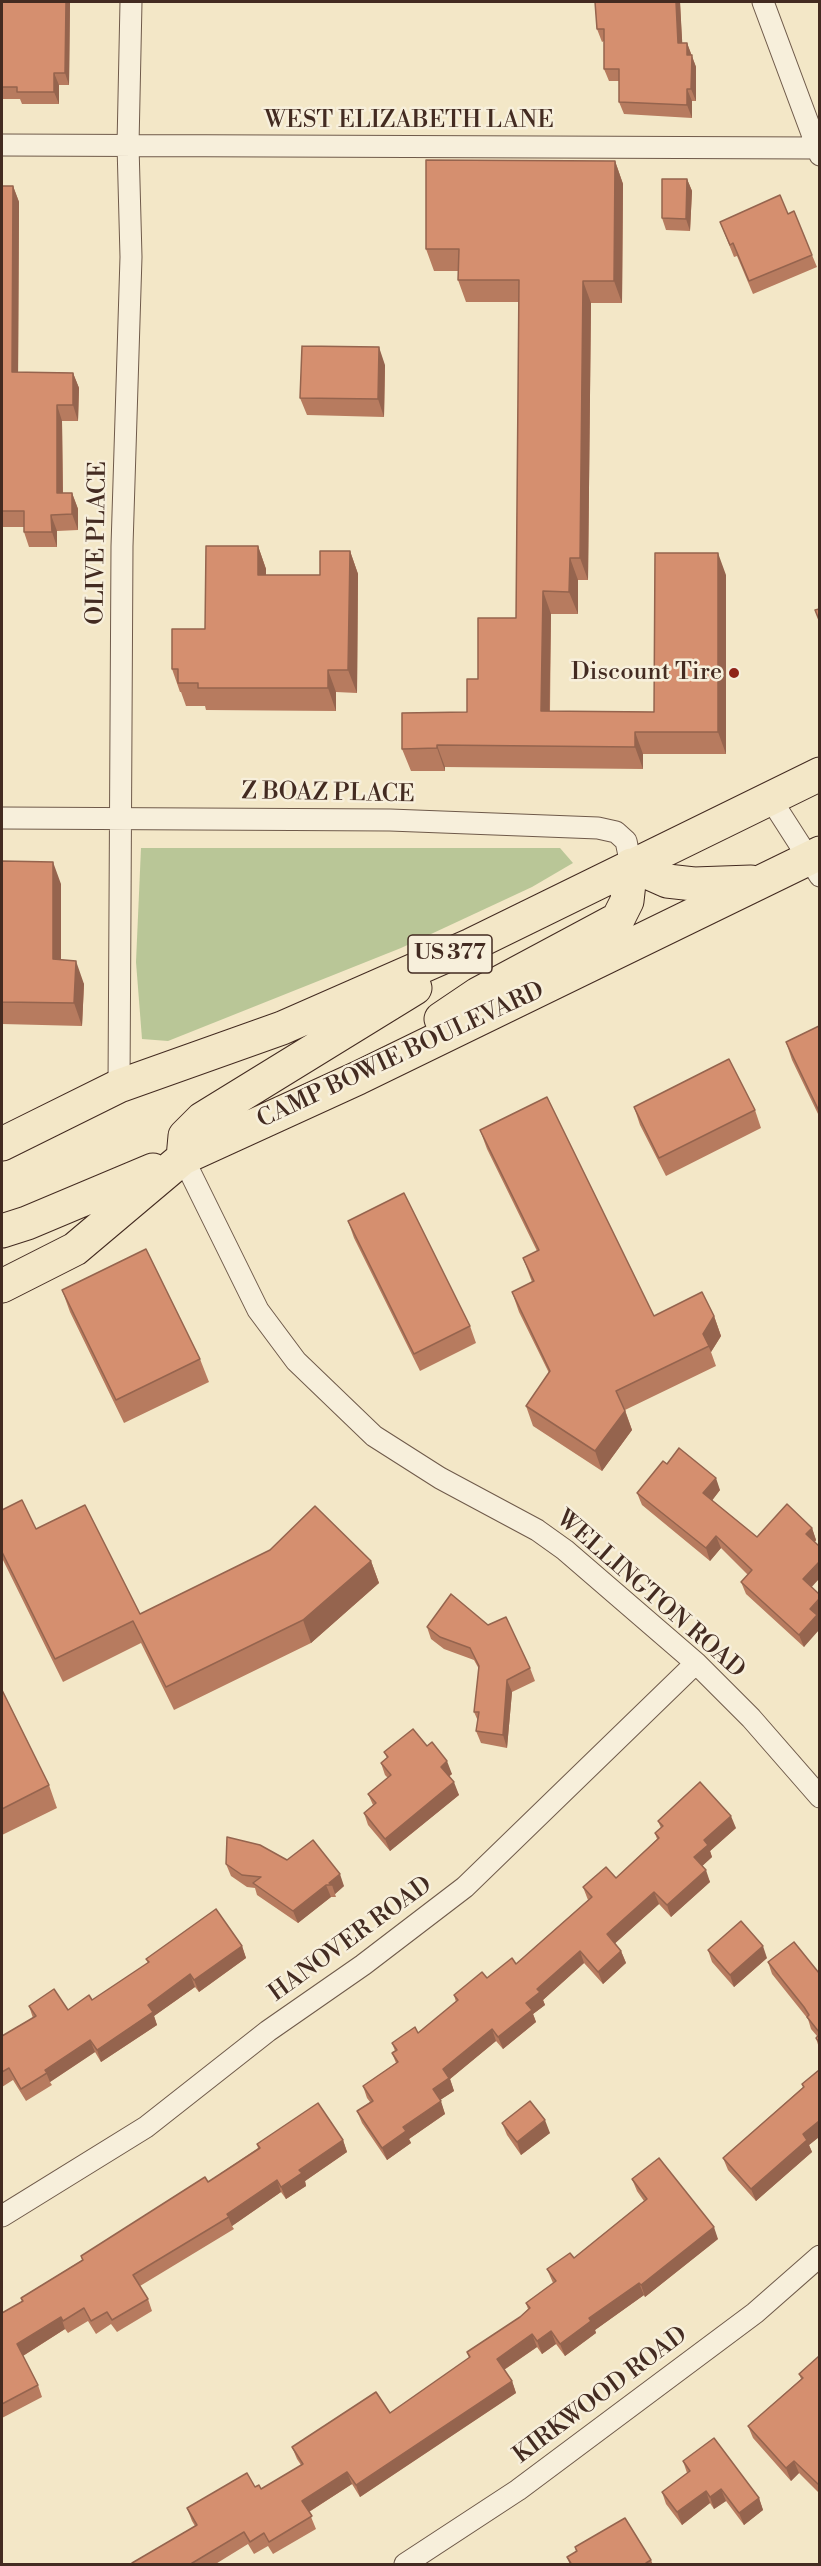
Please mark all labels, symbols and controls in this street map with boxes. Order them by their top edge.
street label: WEST ELIZABETH LANE [264,107,554,135]
street label: OLIVE PLACE [82,461,114,625]
place label: Discount Tire [571,659,722,687]
marker: Discount Tire [727,666,741,680]
street label: Z BOAZ PLACE [241,778,415,810]
road number: US 377 [408,935,492,973]
street label: CAMP BOWIE BOULEVARD [253,977,549,1135]
street label: WELLINGTON ROAD [550,1505,750,1685]
street label: HANOVER ROAD [264,1871,438,2009]
street label: KIRKWOOD ROAD [508,2321,694,2471]

